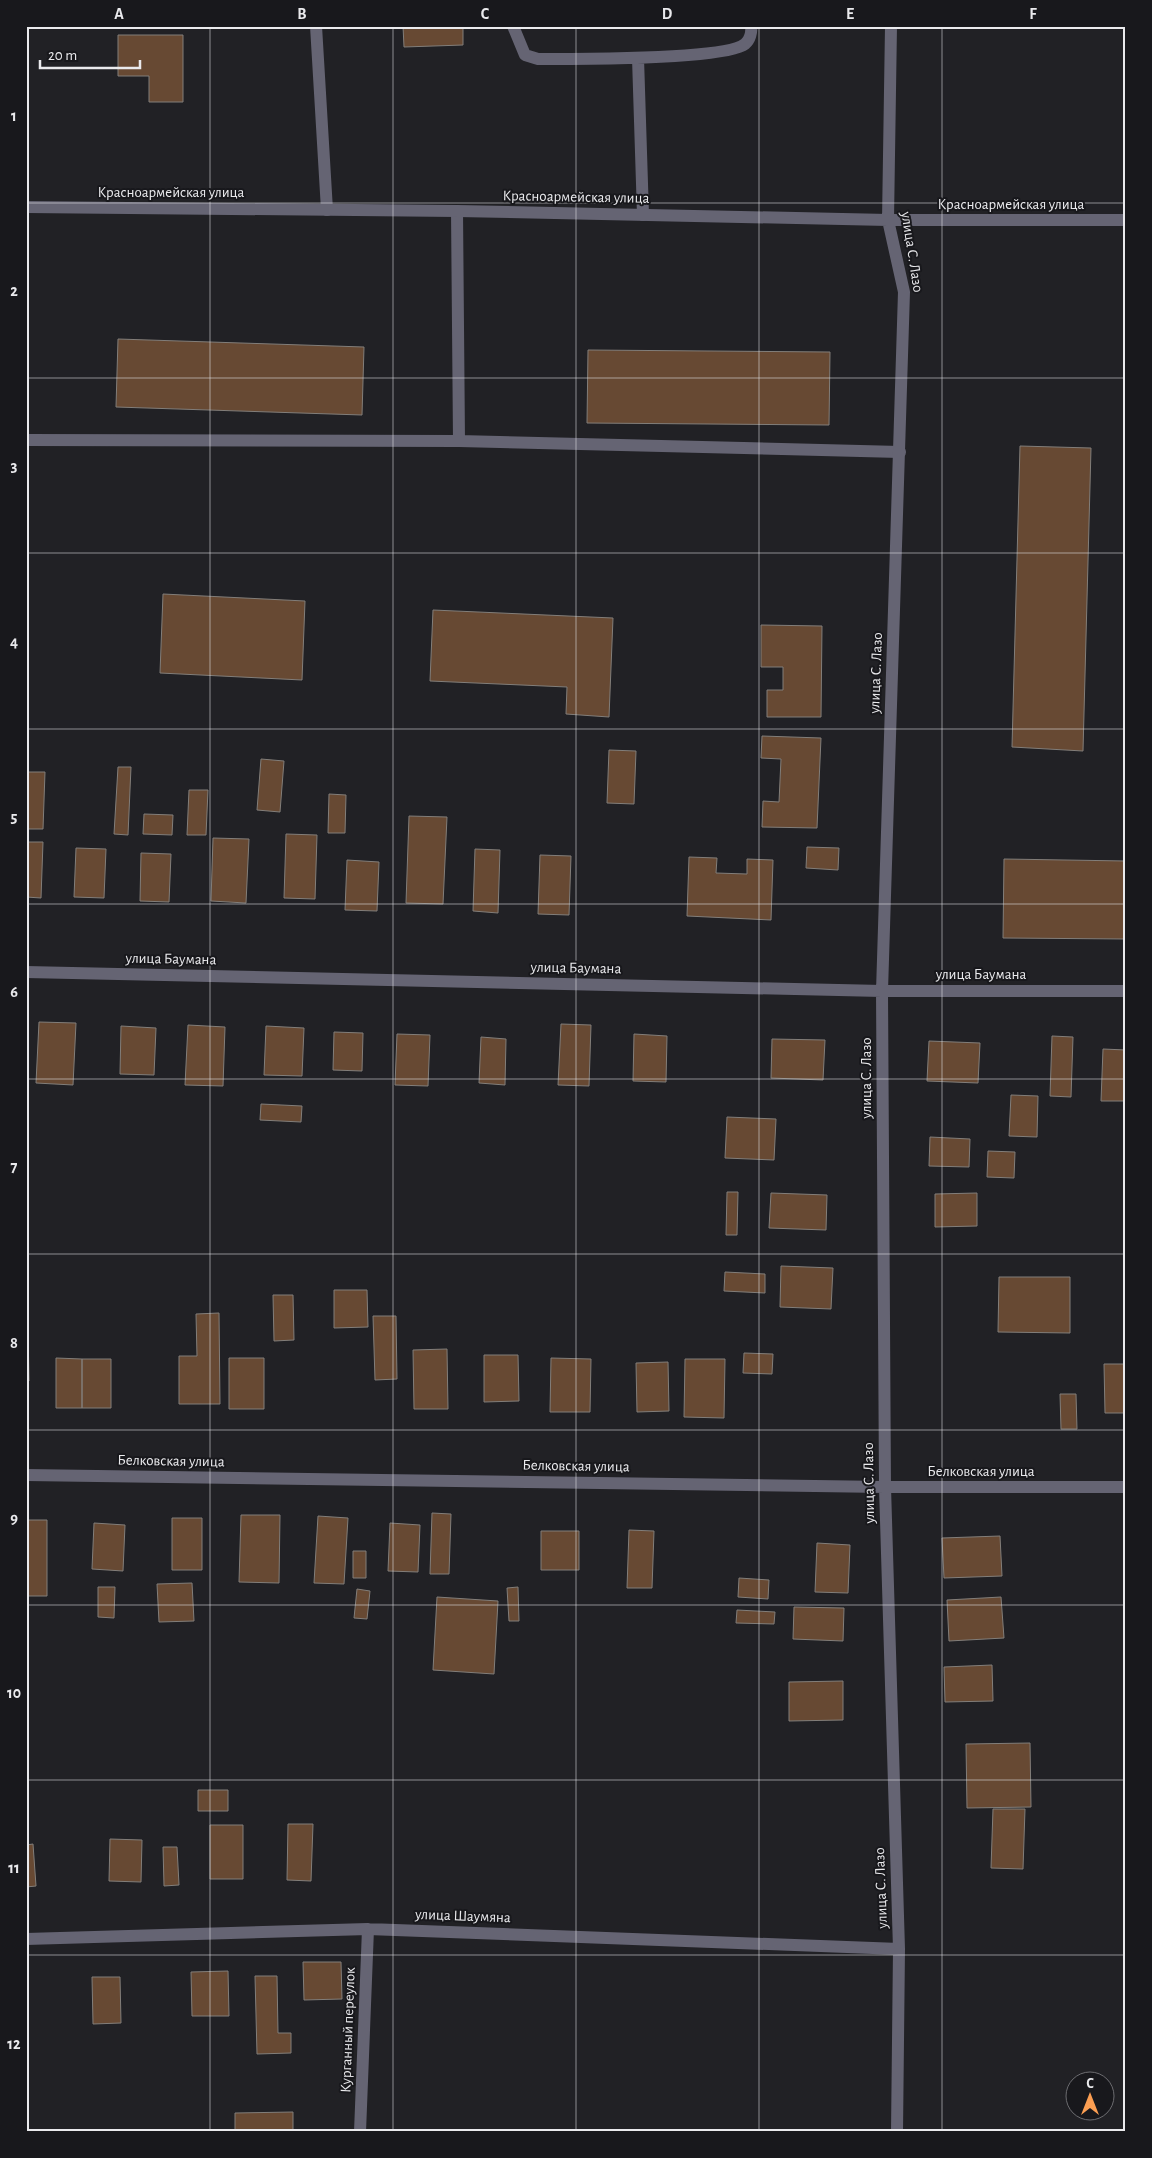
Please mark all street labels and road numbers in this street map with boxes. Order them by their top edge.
street label: Красноармейская улица [98,185,245,200]
street label: Красноармейская улица [502,188,650,206]
street label: Красноармейская улица [938,197,1085,212]
street label: улица С. Лазо [898,210,926,293]
street label: улица С. Лазо [867,632,885,715]
street label: улица Баумана [125,951,217,967]
street label: улица Баумана [530,960,622,976]
street label: улица Баумана [935,967,1026,982]
street label: улица С. Лазо [859,1037,874,1120]
street label: улица С. Лазо [861,1442,877,1525]
street label: Белковская улица [117,1453,225,1469]
street label: Белковская улица [522,1458,630,1474]
street label: Белковская улица [927,1464,1035,1479]
street label: улица С. Лазо [872,1847,890,1930]
street label: улица Шаумяна [414,1907,511,1925]
street label: Курганный переулок [338,1967,358,2093]

